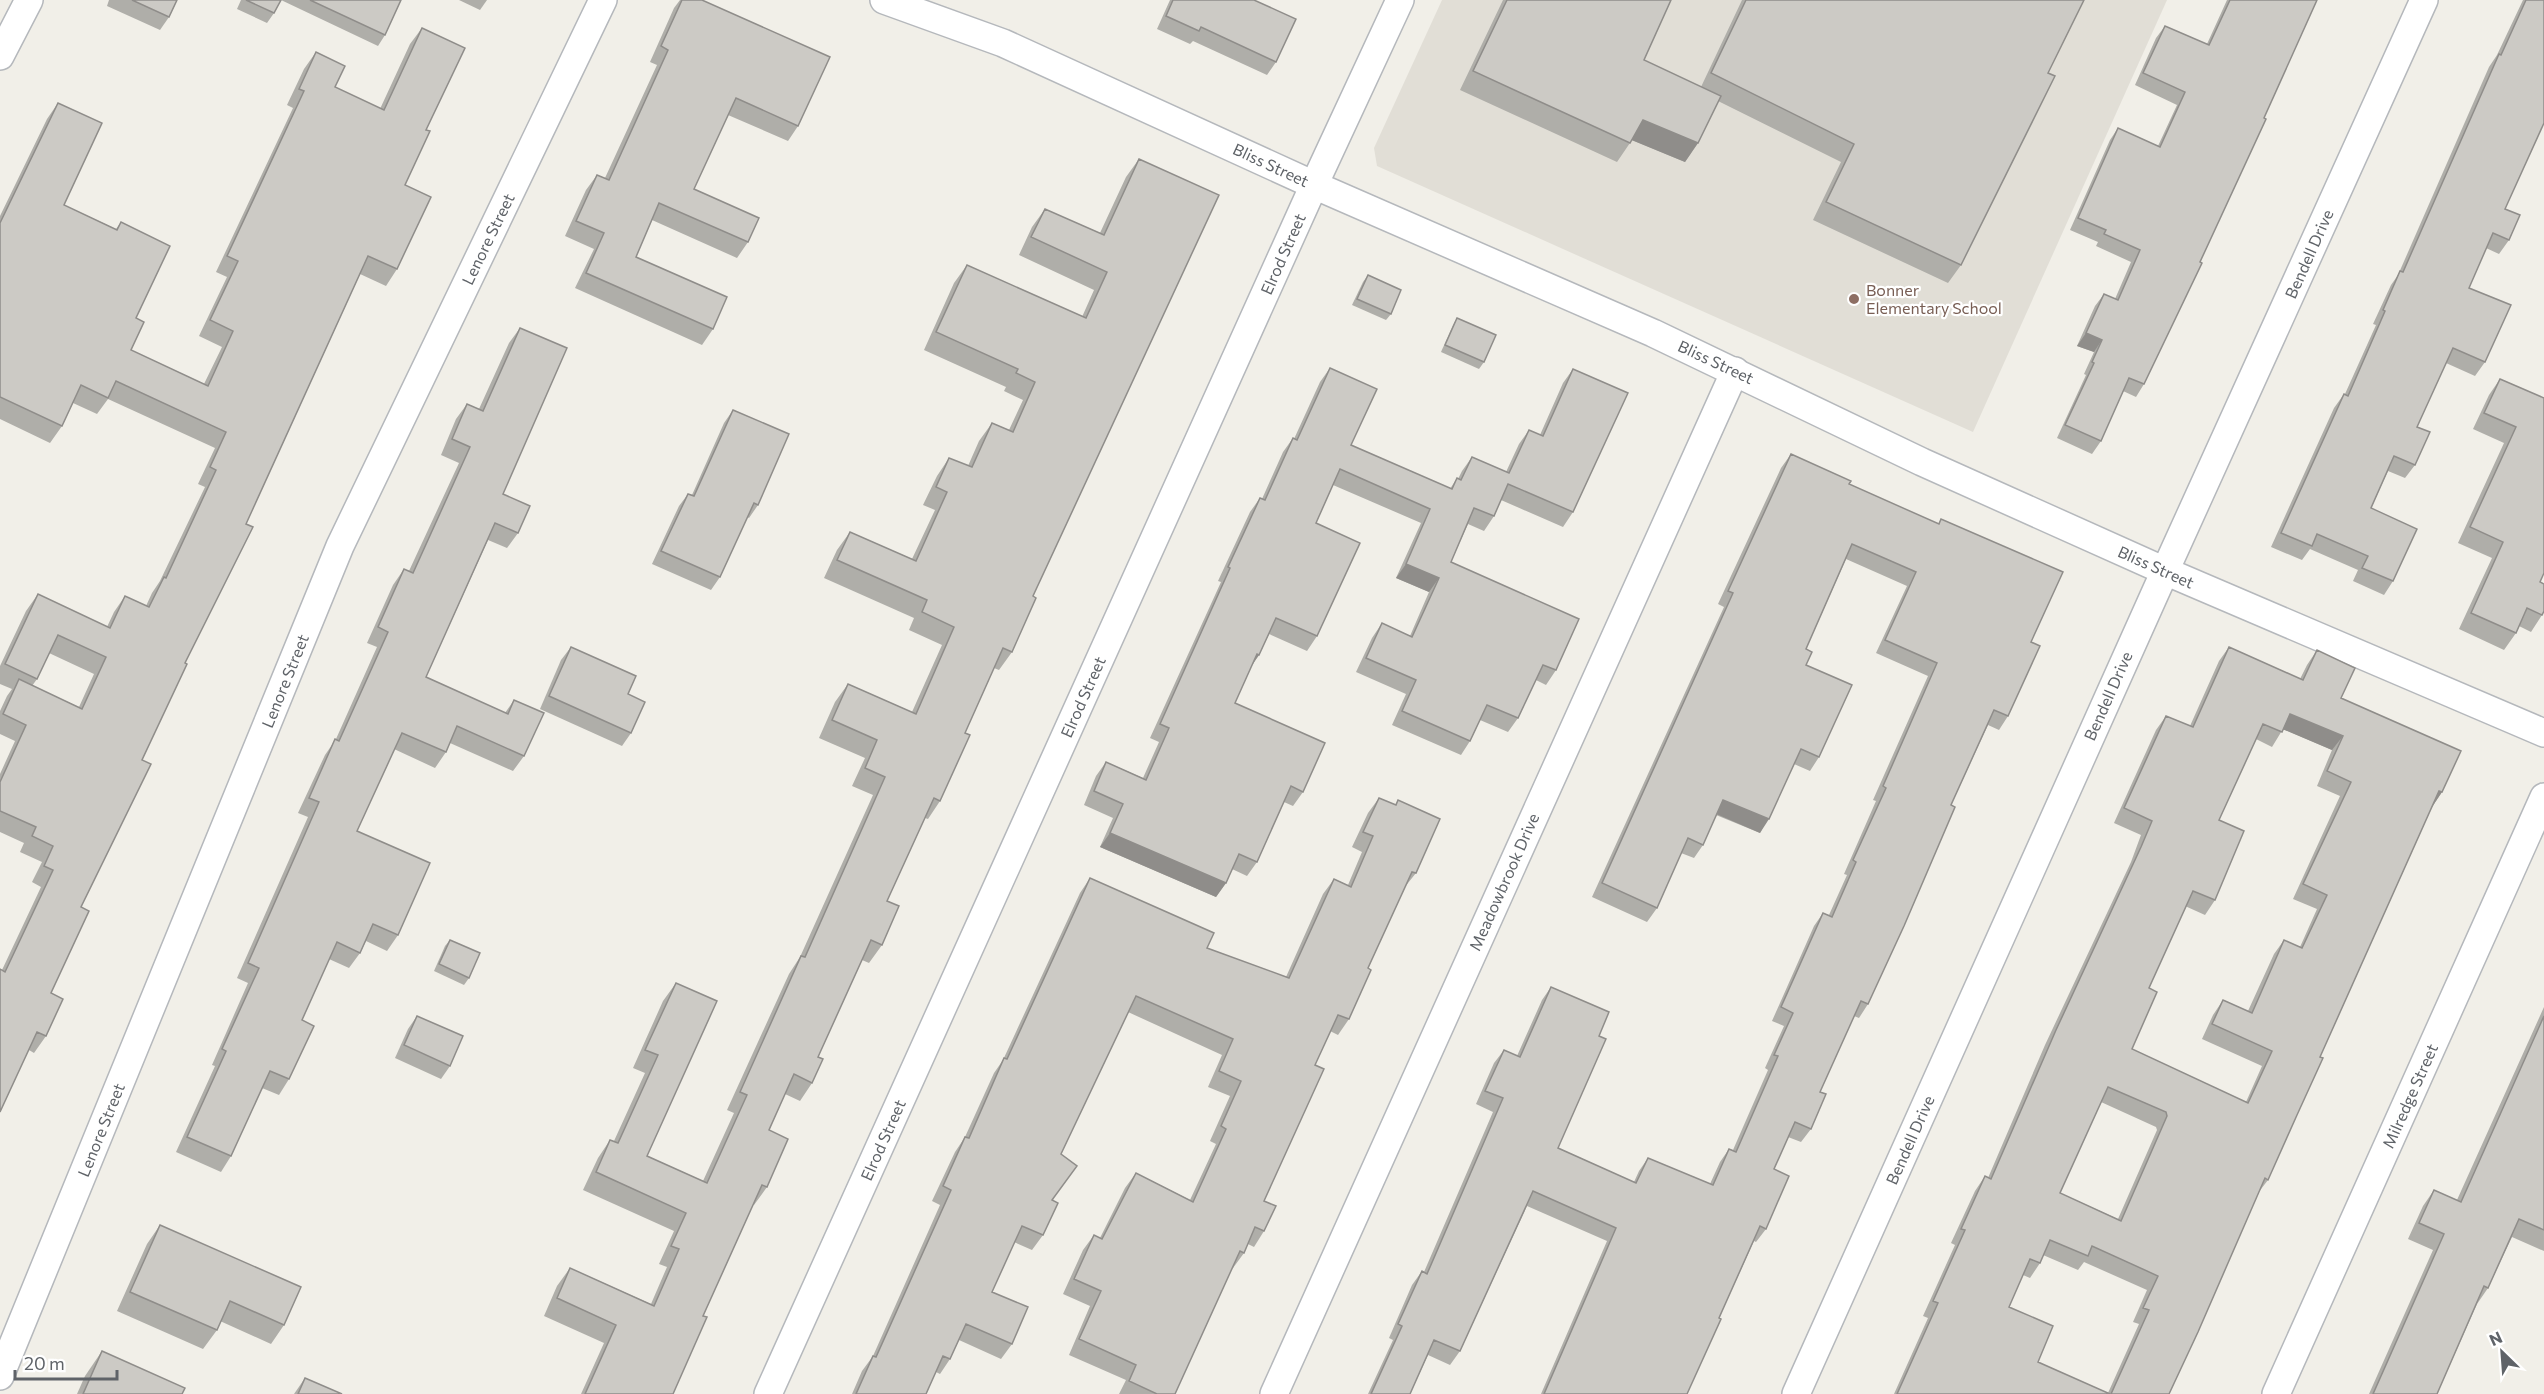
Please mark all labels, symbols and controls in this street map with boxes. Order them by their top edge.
street label: Bliss Street [1230,139,1312,191]
street label: Lenore Street [457,190,518,288]
street label: Bendell Drive [2280,206,2337,301]
street label: Elrod Street [1256,210,1309,297]
place label: Bonner Elementary School [1866,280,2002,317]
marker: Bonner Elementary School [1847,292,1861,306]
street label: Bliss Street [1675,336,1757,388]
street label: Bliss Street [2115,541,2198,592]
street label: Lenore Street [257,631,312,730]
street label: Bendell Drive [2079,648,2136,743]
street label: Elrod Street [1056,653,1109,740]
street label: Meadowbrook Drive [1465,810,1542,953]
street label: Milredge Street [2378,1040,2441,1151]
street label: Lenore Street [73,1080,128,1179]
street label: Bendell Drive [1881,1092,1938,1187]
street label: Elrod Street [856,1096,909,1183]
north arrow [2472,1322,2532,1382]
text: N [2486,1327,2505,1349]
scale bar [15,1343,117,1381]
text: 20 m [24,1352,65,1374]

